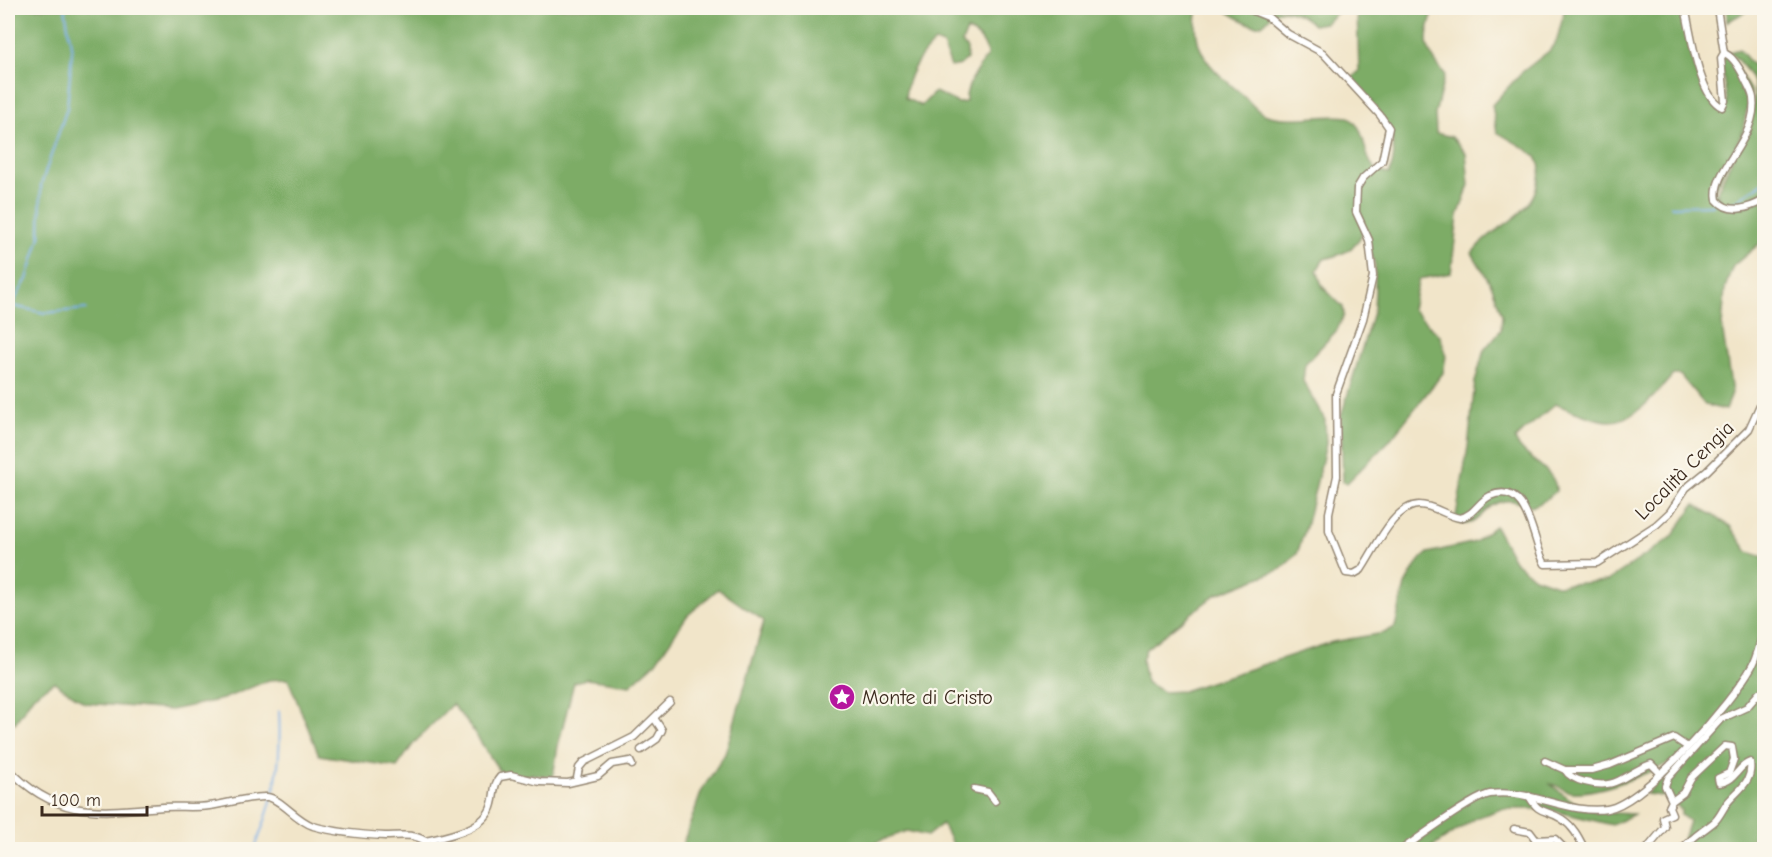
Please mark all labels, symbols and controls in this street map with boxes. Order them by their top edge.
street label: Località Cengia [1630,416,1738,524]
place icon: Monte di Cristo [827,682,857,712]
place label: Monte di Cristo [862,686,993,709]
scale bar [42,779,147,817]
text: 100 m [51,790,101,811]

